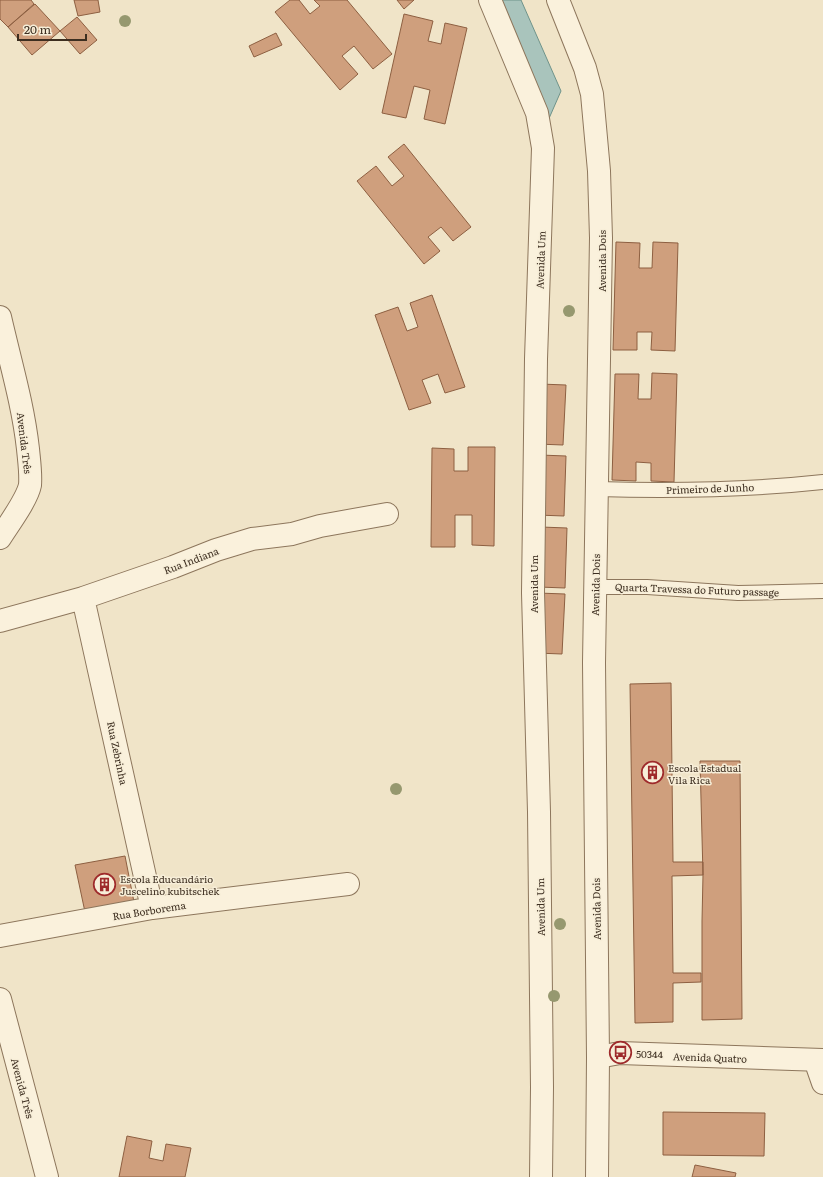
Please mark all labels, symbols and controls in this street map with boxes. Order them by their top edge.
scale bar [18,16,86,42]
text: 20 m [24,20,51,38]
street label: Avenida Um [531,230,549,289]
street label: Avenida Dois [594,230,609,292]
street label: Avenida Três [14,411,36,475]
street label: Primeiro de Junho [665,479,755,497]
street label: Rua Indiana [161,542,221,577]
street label: Avenida Dois [587,553,603,616]
street label: Avenida Um [526,555,541,613]
street label: Quarta Travessa do Futuro passage [615,579,779,599]
street label: Rua Zebrinha [104,720,132,787]
building icon: Escola Estadual Vila Rica [639,760,665,786]
place label: Escola Estadual Vila Rica [668,760,742,787]
building icon: Escola Educandário Juscelino kubitschek [92,871,118,897]
place label: Escola Educandário Juscelino kubitschek [120,871,220,898]
street label: Avenida Um [532,877,548,936]
street label: Avenida Dois [588,877,604,940]
street label: Rua Borborema [111,897,187,923]
bus stop icon: 50344 [607,1040,633,1066]
place label: 50344 [636,1046,664,1061]
street label: Avenida Quatro [673,1048,747,1066]
street label: Avenida Três [8,1056,38,1120]

